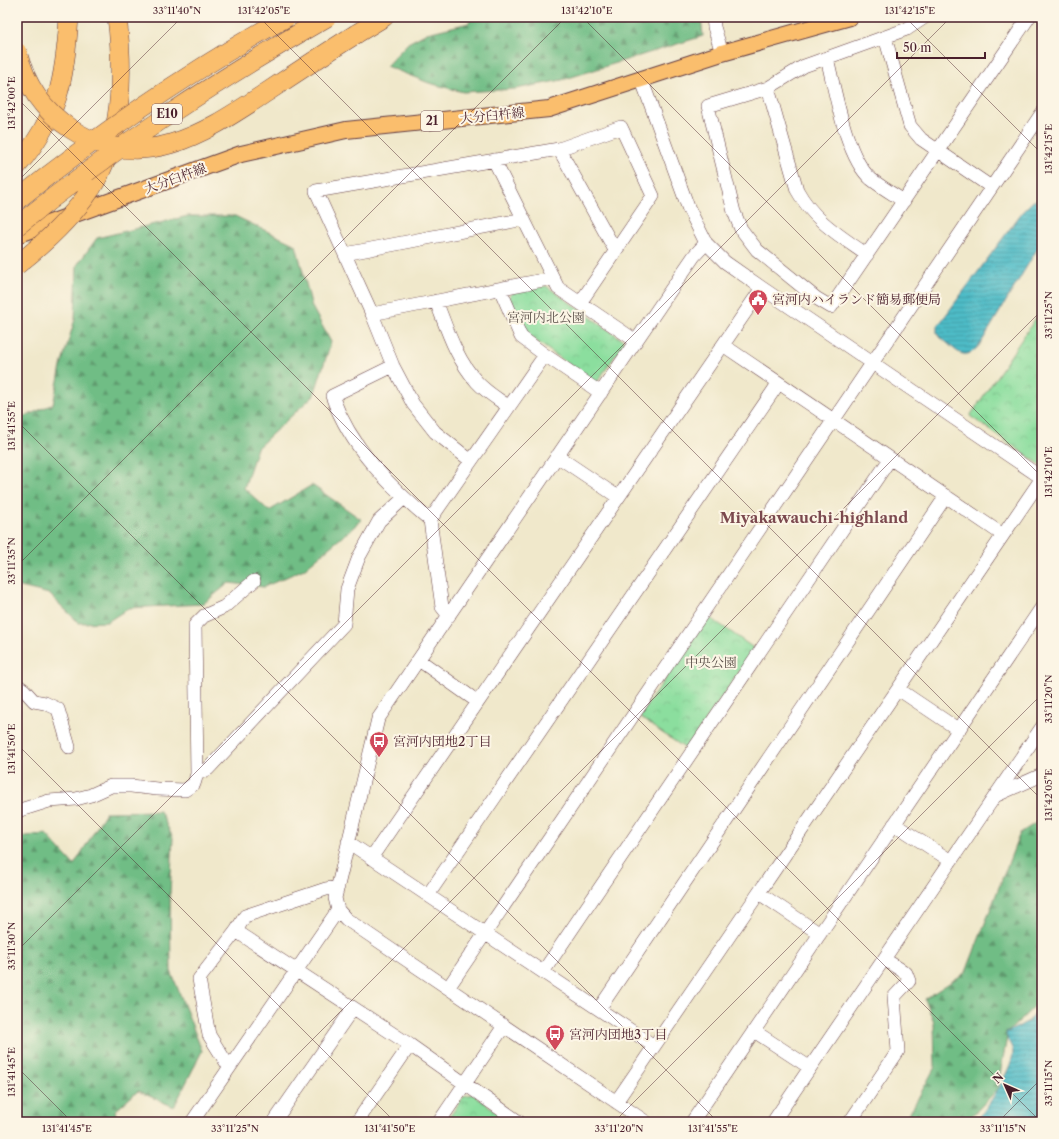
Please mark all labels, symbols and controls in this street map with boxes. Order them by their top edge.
text: 33°11'40"N [153,4,201,17]
text: 131°42'05"E [238,4,290,17]
text: 131°42'10"E [561,4,613,17]
text: 131°42'15"E [885,4,935,17]
scale bar [897,34,985,60]
text: 50 m [903,40,932,55]
text: 131°42'00"E [5,76,18,130]
road number: E10 [152,104,182,124]
street label: 大分臼杵線 [459,104,525,126]
road number: 21 [421,111,443,131]
text: 131°42'15"E [1042,124,1055,174]
street label: 大分臼杵線 [142,159,208,197]
public building icon: 宮河内ハイランド簡易郵便局 [747,288,769,316]
place label: 宮河内ハイランド簡易郵便局 [772,291,941,307]
text: 33°11'25"N [1042,291,1055,339]
park label: 宮河内北公園 [507,309,585,325]
text: 131°41'55"E [5,401,18,451]
text: 131°42'10"E [1042,446,1055,498]
district label: Miyakawauchi-highland [720,508,908,527]
text: 33°11'35"N [5,537,18,585]
park label: 中央公園 [685,654,737,670]
text: 33°11'20"N [1042,675,1055,723]
text: 131°41'50"E [5,723,18,774]
bus stop icon: 宮河内団地2丁目 [368,730,390,758]
place label: 宮河内団地2丁目 [393,733,491,749]
text: 131°42'05"E [1042,769,1055,821]
text: 33°11'30"N [5,922,18,970]
bus stop icon: 宮河内団地3丁目 [544,1023,566,1051]
place label: 宮河内団地3丁目 [569,1026,667,1042]
text: 131°41'45"E [5,1047,18,1097]
text: 33°11'15"N [1042,1060,1055,1106]
north arrow [985,1065,1025,1105]
text: N [990,1069,1007,1086]
text: 131°41'45"E [42,1122,92,1135]
text: 33°11'25"N [211,1122,259,1135]
text: 131°41'50"E [365,1122,416,1135]
text: 33°11'20"N [595,1122,643,1135]
text: 131°41'55"E [688,1122,738,1135]
text: 33°11'15"N [980,1122,1026,1135]

